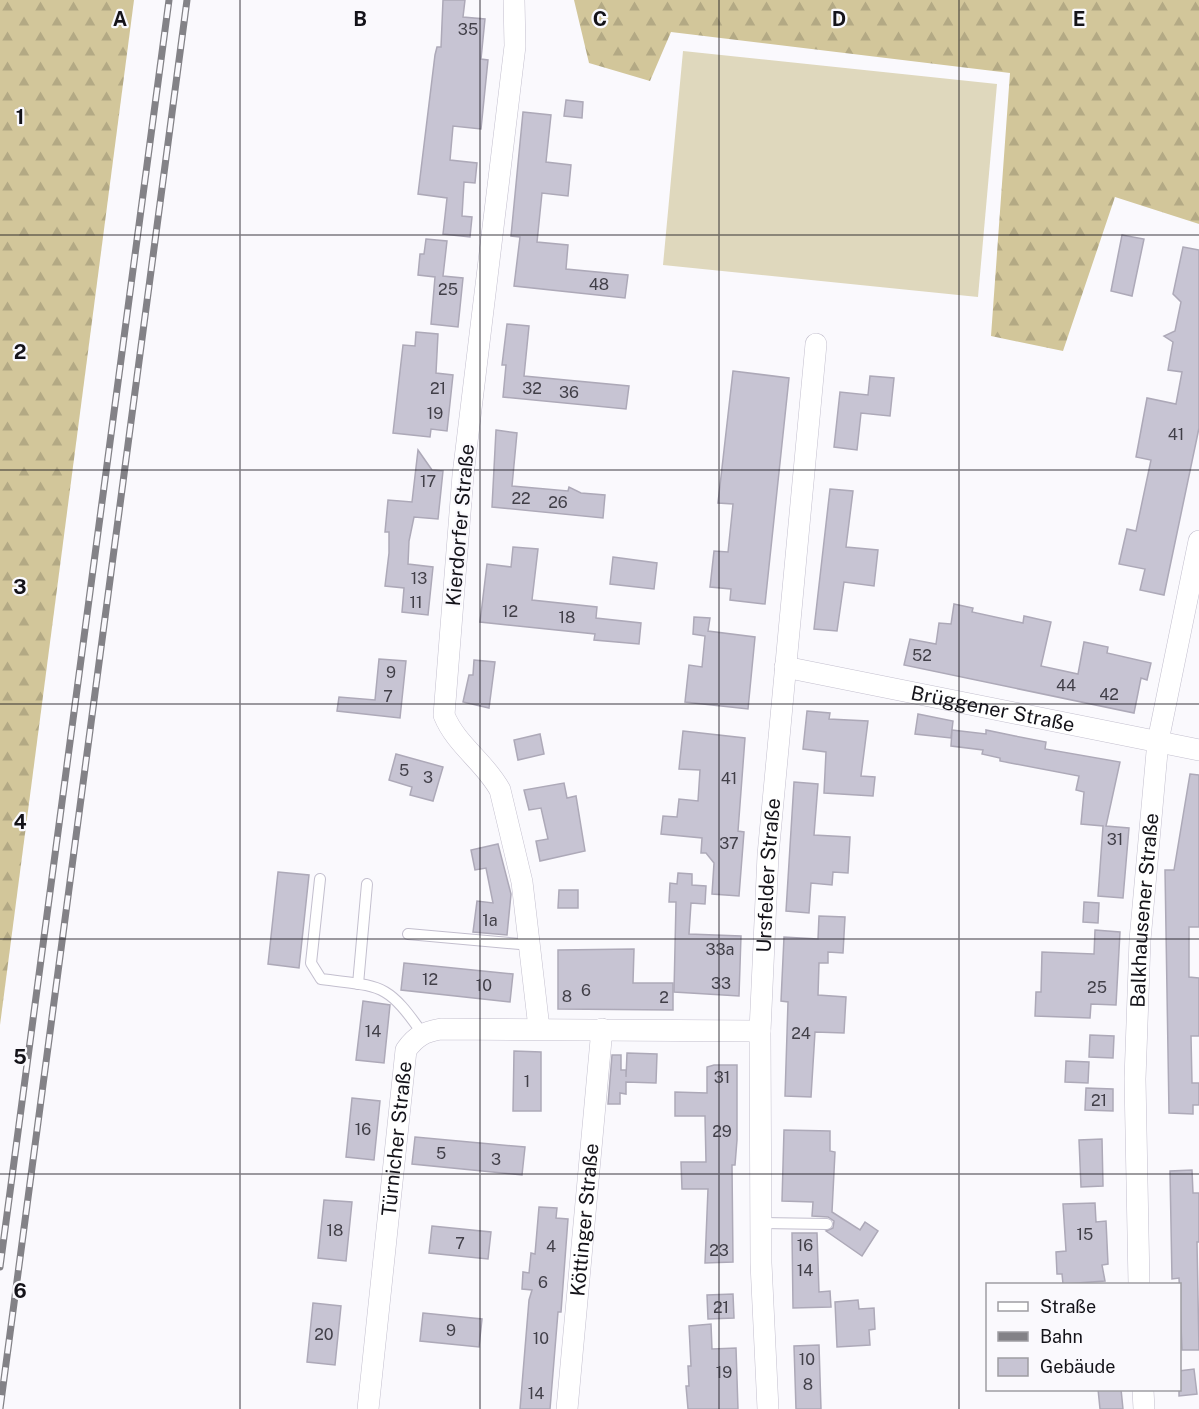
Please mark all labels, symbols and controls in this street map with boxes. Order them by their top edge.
text: A [113,7,127,31]
text: B [353,7,367,31]
text: C [593,7,607,31]
text: D [832,7,846,31]
text: E [1073,7,1085,31]
house number: 35 [458,20,478,39]
text: 1 [16,105,24,129]
house number: 48 [589,275,609,294]
house number: 25 [438,280,458,299]
text: 2 [14,340,26,364]
house number: 21 [430,379,446,398]
house number: 32 [522,379,542,398]
house number: 36 [559,383,579,402]
house number: 19 [427,404,443,423]
house number: 41 [1168,425,1184,444]
street label: Kierdorfer Straße [441,443,479,607]
house number: 17 [420,472,436,491]
house number: 22 [511,489,531,508]
house number: 26 [548,493,568,512]
house number: 13 [411,569,427,588]
text: 3 [13,575,27,599]
house number: 11 [409,593,423,612]
house number: 12 [502,602,518,621]
house number: 18 [559,608,575,627]
house number: 52 [912,646,932,665]
house number: 9 [386,663,396,682]
house number: 44 [1056,676,1076,695]
street label: Brüggener Straße [909,681,1077,737]
house number: 42 [1099,685,1119,704]
house number: 7 [383,687,393,706]
house number: 5 [399,761,409,780]
house number: 3 [423,768,433,787]
house number: 41 [721,769,737,788]
street label: Ursfelder Straße [752,797,785,953]
text: 4 [13,810,27,834]
street label: Balkhausener Straße [1126,812,1163,1008]
house number: 31 [1107,830,1123,849]
house number: 37 [719,834,739,853]
house number: 1a [482,911,498,930]
house number: 33a [706,940,734,959]
house number: 12 [422,970,438,989]
house number: 33 [711,974,731,993]
house number: 10 [476,976,492,995]
house number: 25 [1087,978,1107,997]
house number: 6 [581,981,591,1000]
house number: 8 [562,987,572,1006]
house number: 2 [659,988,669,1007]
house number: 14 [365,1022,381,1041]
house number: 24 [791,1024,811,1043]
text: 5 [13,1045,27,1069]
street label: Türnicher Straße [377,1060,417,1217]
house number: 31 [714,1068,730,1087]
house number: 1 [524,1072,530,1091]
house number: 21 [1091,1091,1107,1110]
house number: 16 [355,1120,371,1139]
house number: 29 [712,1122,732,1141]
street label: Köttinger Straße [565,1142,603,1297]
house number: 5 [436,1144,446,1163]
house number: 3 [491,1150,501,1169]
house number: 18 [327,1221,343,1240]
house number: 15 [1077,1225,1093,1244]
house number: 7 [455,1234,465,1253]
house number: 16 [797,1236,813,1255]
house number: 4 [546,1237,556,1256]
house number: 23 [709,1241,729,1260]
house number: 14 [797,1261,813,1280]
house number: 6 [538,1273,548,1292]
text: 6 [13,1279,27,1303]
legend [986,1283,1181,1391]
text: Straße [1040,1296,1096,1317]
house number: 21 [713,1298,729,1317]
house number: 9 [446,1321,456,1340]
house number: 20 [314,1325,334,1344]
text: Bahn [1040,1326,1083,1347]
house number: 10 [533,1329,549,1348]
house number: 10 [799,1350,815,1369]
text: Gebäude [1040,1356,1115,1377]
house number: 19 [716,1363,732,1382]
house number: 8 [803,1375,813,1394]
house number: 14 [528,1384,544,1403]

